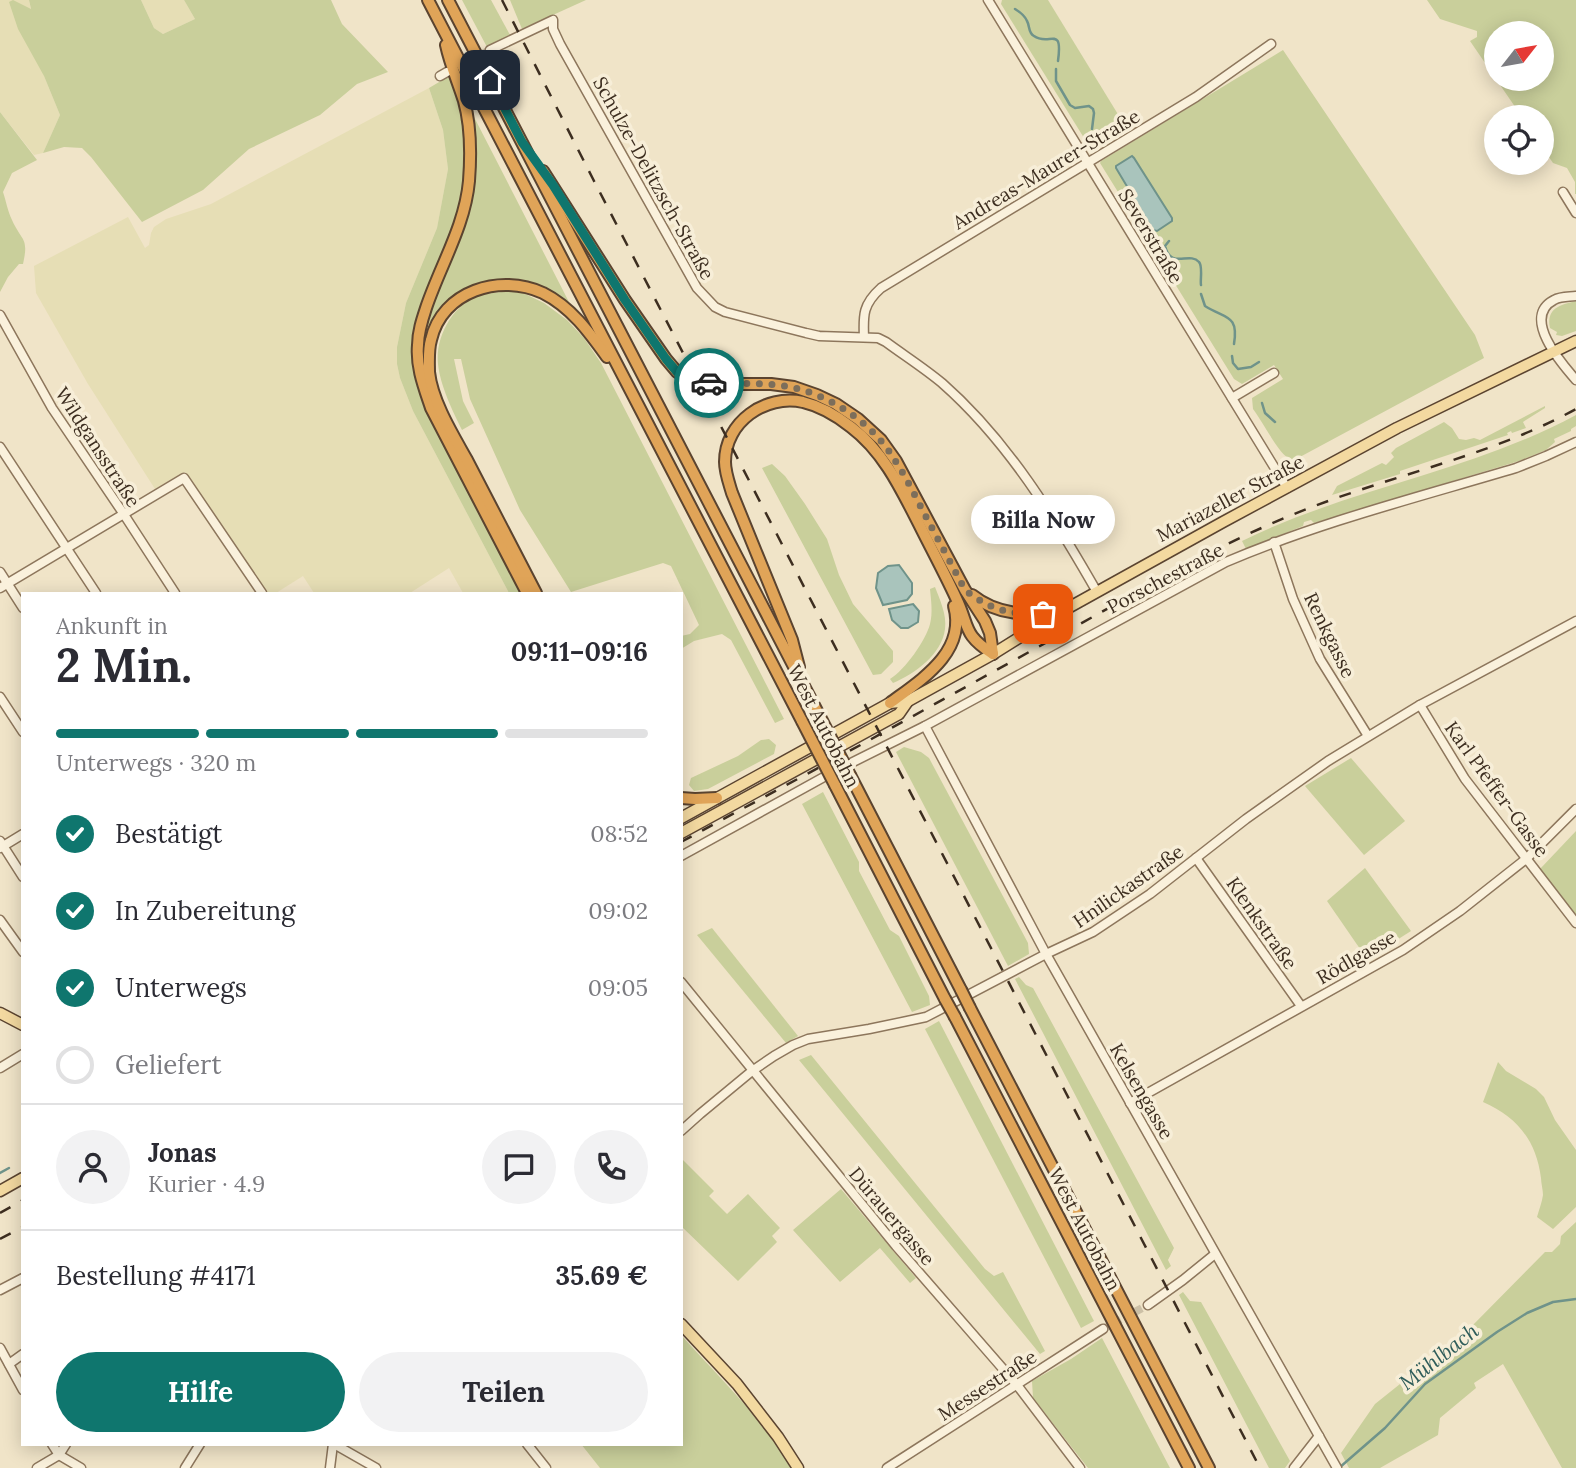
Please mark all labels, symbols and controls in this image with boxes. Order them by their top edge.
north arrow [1484,21,1554,91]
map controls [1484,21,1554,175]
pin [460,50,520,110]
icon: home [471,61,509,99]
street label: Schulze-Delitzsch-Straße [588,72,720,284]
street label: Andreas-Maurer-Straße [947,104,1144,235]
button: locate [1484,105,1554,175]
street label: Severstraße [1113,184,1189,288]
courier [674,348,744,418]
icon: car [690,364,728,402]
street label: Wildgansstraße [50,382,146,512]
street label: Mariazeller Straße [1152,449,1308,547]
callout: Billa Now [971,495,1115,544]
text: Billa Now [991,505,1095,534]
street label: Porschestraße [1103,537,1227,619]
pin [1013,584,1073,644]
street label: Renkgasse [1299,588,1361,682]
icon: bag [1024,595,1062,633]
text: Ankunft in [56,611,168,640]
text: 09:11–09:16 [511,635,648,668]
text: 2 Min. [56,636,192,695]
street label: West Autobahn [783,660,865,792]
street label: Karl Pfeffer-Gasse [1440,716,1554,862]
text: Unterwegs · 320 m [56,748,256,777]
icon: check [56,815,94,853]
text: Bestätigt [115,817,222,850]
text: 08:52 [590,819,648,848]
street label: Hnilickastraße [1068,839,1188,933]
street label: Klenkstraße [1221,872,1303,974]
icon: check [56,892,94,930]
text: In Zubereitung [115,894,295,927]
text: 09:02 [588,896,648,925]
street label: Rödlgasse [1312,925,1400,989]
icon: check [56,969,94,1007]
text: Unterwegs [115,971,247,1004]
text: 09:05 [588,973,648,1002]
street label: Kelsengasse [1105,1039,1179,1143]
text: Geliefert [115,1048,222,1081]
button: person [56,1130,130,1204]
button: chat [482,1130,556,1204]
button: phone [574,1130,648,1204]
text: Jonas [148,1136,217,1169]
street label: Dürauergasse [844,1162,940,1270]
street label: West Autobahn [1044,1163,1126,1295]
text: Kurier · 4.9 [148,1169,265,1198]
text: Bestellung #4171 [56,1259,256,1292]
text: 35.69 € [556,1259,648,1292]
water label: Mühlbach [1393,1317,1484,1396]
street label: Messestraße [933,1344,1041,1426]
button: Hilfe [56,1352,345,1432]
button: Teilen [359,1352,648,1432]

